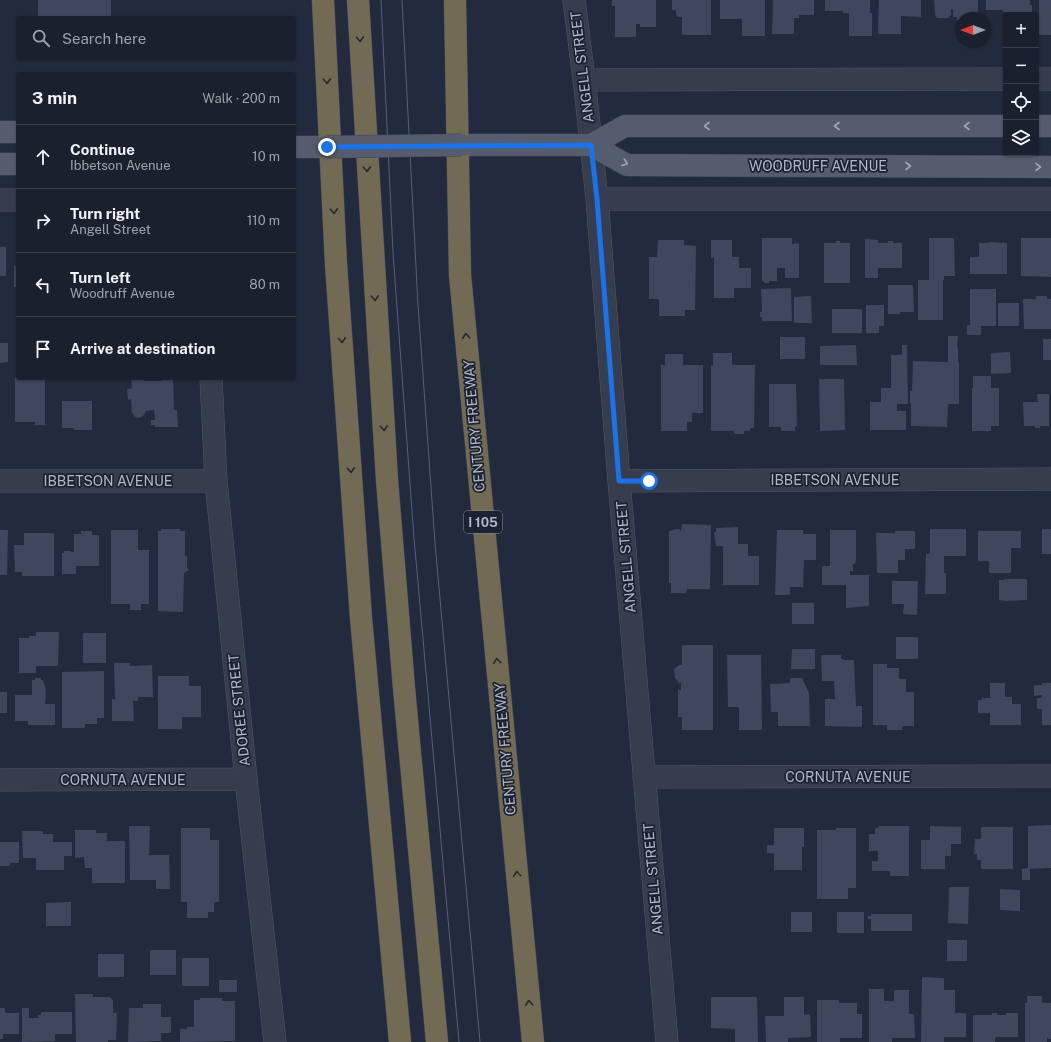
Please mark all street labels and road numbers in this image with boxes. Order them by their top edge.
street label: ANGELL STREET [567,10,597,124]
street label: WOODRUFF AVENUE [749,158,887,174]
street label: CENTURY FREEWAY [460,359,488,493]
street label: IBBETSON AVENUE [770,472,900,488]
street label: IBBETSON AVENUE [43,473,173,489]
street label: ANGELL STREET [613,500,639,614]
road number: I 105 [464,511,502,533]
street label: ADOREE STREET [225,653,253,767]
street label: CENTURY FREEWAY [491,682,519,816]
street label: CORNUTA AVENUE [785,769,911,785]
street label: CORNUTA AVENUE [60,772,186,788]
street label: ANGELL STREET [640,822,666,936]

